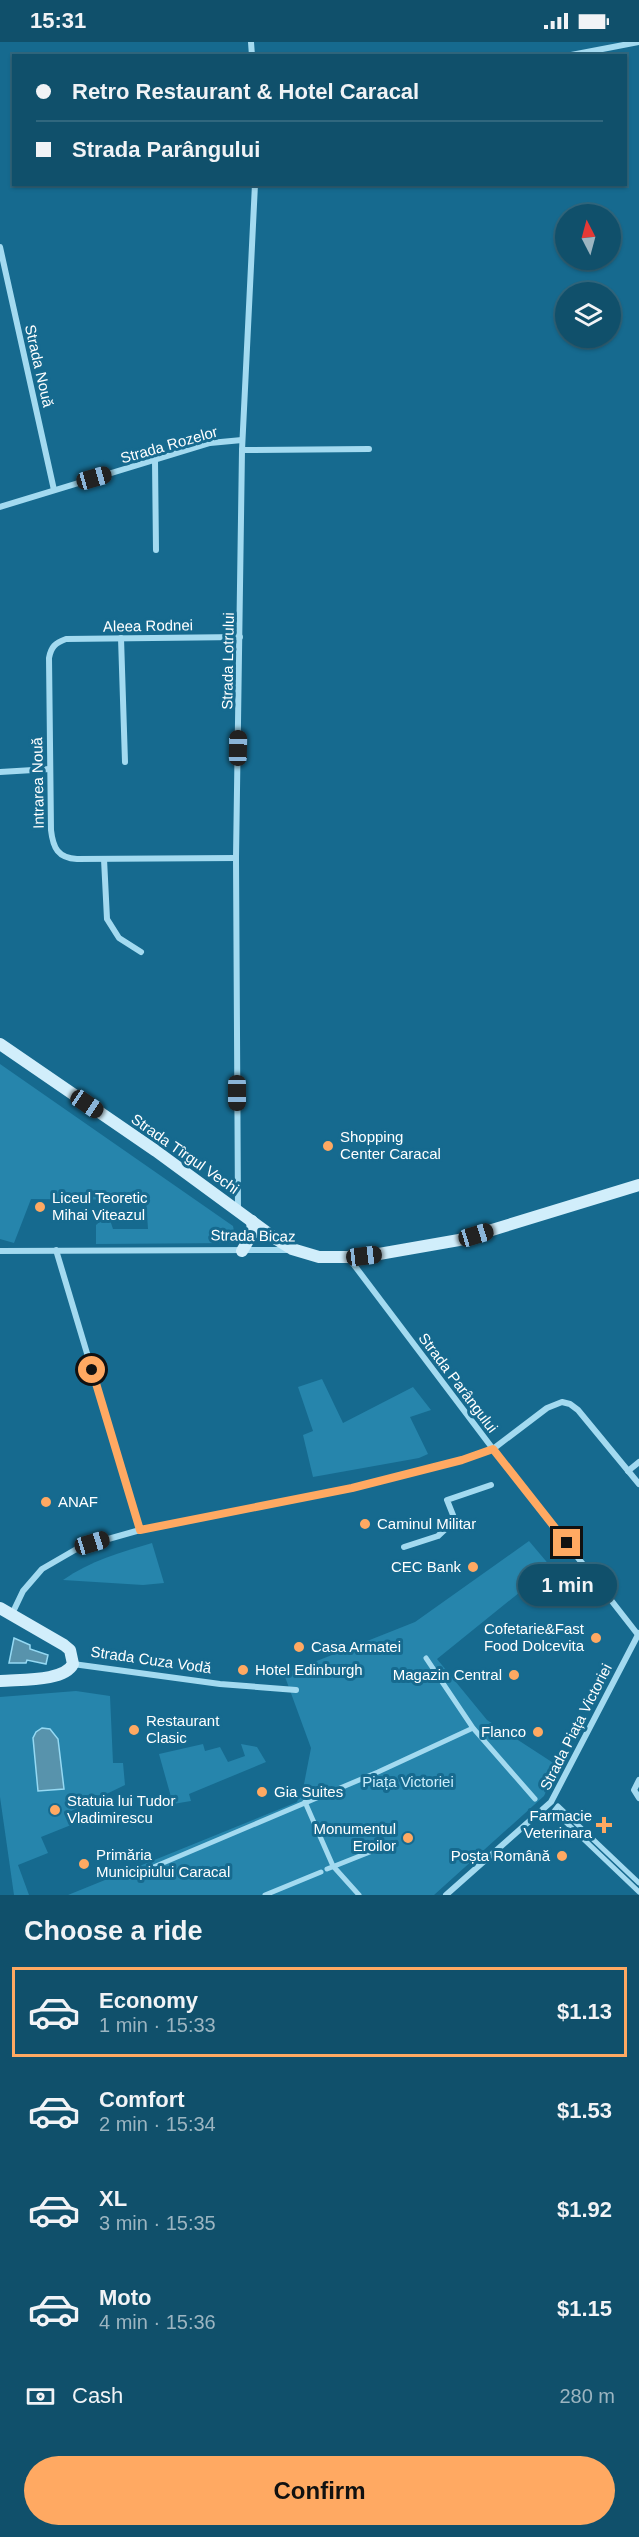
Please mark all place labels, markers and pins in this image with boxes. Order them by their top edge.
place label: Shopping Center Caracal [340,1128,441,1162]
marker: Shopping Center Caracal [321,1139,335,1153]
place label: Liceul Teoretic Mihai Viteazul [52,1189,148,1223]
marker: Liceul Teoretic Mihai Viteazul [33,1200,47,1214]
place label: ANAF [58,1493,98,1510]
marker: ANAF [39,1495,53,1509]
place label: Caminul Militar [377,1515,476,1532]
marker: Caminul Militar [358,1517,372,1531]
place label: CEC Bank [391,1558,461,1575]
marker: CEC Bank [466,1560,480,1574]
place label: Cofetarie&Fast Food Dolcevita [484,1620,585,1654]
marker: Cofetarie&Fast Food Dolcevita [589,1631,603,1645]
place label: Casa Armatei [311,1638,401,1655]
marker: Casa Armatei [292,1640,306,1654]
place label: Hotel Edinburgh [255,1661,363,1678]
marker: Hotel Edinburgh [236,1663,250,1677]
place label: Magazin Central [393,1666,502,1683]
marker: Magazin Central [507,1668,521,1682]
place label: Restaurant Clasic [146,1712,220,1746]
marker: Restaurant Clasic [127,1723,141,1737]
place label: Flanco [481,1723,526,1740]
marker: Flanco [531,1725,545,1739]
place label: Gia Suites [274,1783,343,1800]
marker: Gia Suites [255,1785,269,1799]
place label: Statuia lui Tudor Vladimirescu [67,1792,175,1826]
marker: Statuia lui Tudor Vladimirescu [48,1803,62,1817]
place label: Farmacie Veterinara [524,1807,593,1841]
marker: Farmacie Veterinara [597,1818,611,1832]
place label: Monumentul Eroilor [313,1820,396,1854]
marker: Monumentul Eroilor [401,1831,415,1845]
place label: Primăria Municipiului Caracal [96,1846,230,1880]
place label: Poșta Română [451,1847,551,1864]
marker: Poșta Română [555,1849,569,1863]
marker: Primăria Municipiului Caracal [77,1857,91,1871]

